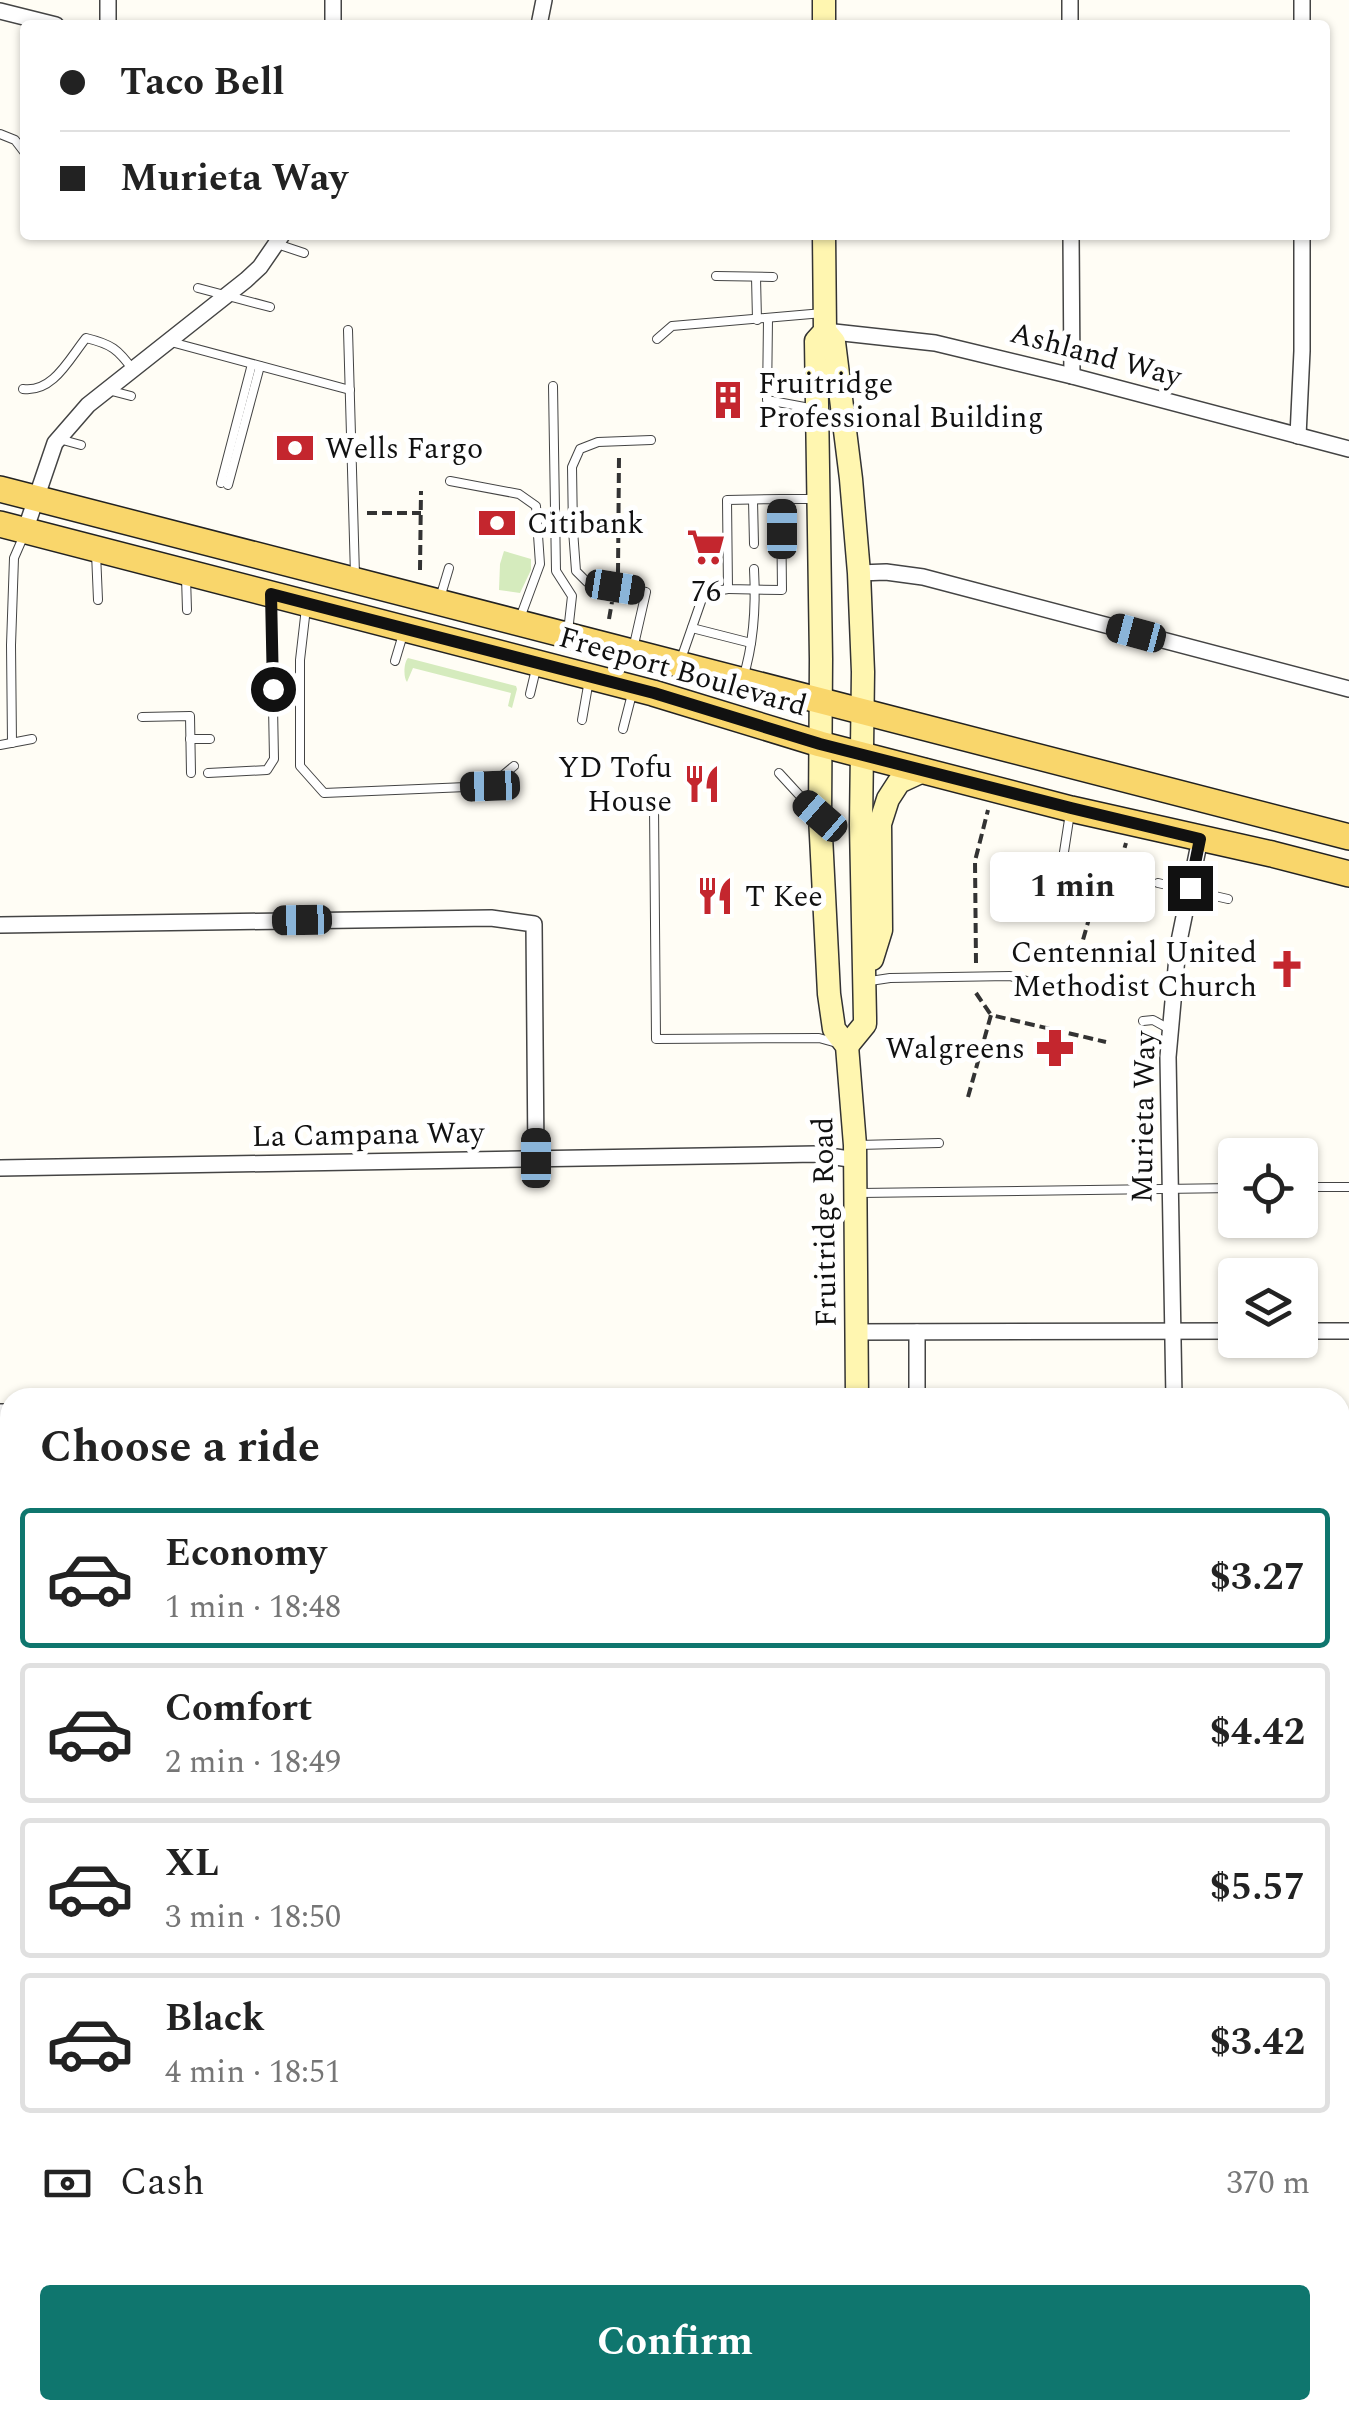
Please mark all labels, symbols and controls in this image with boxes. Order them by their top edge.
text: Taco Bell [120,54,285,112]
text: Murieta Way [120,150,348,208]
street label: Ashland Way [1005,310,1188,400]
place label: Fruitridge Professional Building [758,361,1044,441]
building icon: Fruitridge Professional Building [707,379,749,421]
place label: Wells Fargo [325,426,483,472]
bank icon: Wells Fargo [274,427,316,469]
car [767,499,797,559]
place label: Citibank [527,501,644,547]
bank icon: Citibank [476,502,518,544]
supermarket icon: 76 [685,526,727,568]
car [583,567,647,607]
place label: 76 [691,569,721,615]
car [1103,611,1169,655]
street label: Freeport Boulevard [553,615,812,729]
route start [251,667,296,712]
place label: YD Tofu House [558,745,672,825]
restaurant icon: YD Tofu House [681,763,723,805]
car [459,770,521,802]
car [788,785,852,847]
callout: 1 min [990,853,1155,923]
text: 1 min [1030,862,1115,911]
route end [1168,866,1213,911]
place label: T Kee [745,874,823,920]
restaurant icon: T Kee [694,875,736,917]
car [272,904,332,936]
place label: Centennial United Methodist Church [1011,930,1257,1010]
church icon: Centennial United Methodist Church [1266,948,1308,990]
place label: Walgreens [885,1026,1025,1072]
pharmacy icon: Walgreens [1034,1027,1076,1069]
street label: Murieta Way [1120,1029,1169,1203]
street label: La Campana Way [251,1110,486,1160]
street label: Fruitridge Road [800,1116,850,1328]
car [521,1128,551,1188]
map controls [1218,1138,1318,1358]
button: locate [1218,1138,1318,1238]
button: layers [1218,1258,1318,1358]
text: Choose a ride [40,1413,320,1482]
text: Economy [165,1525,326,1583]
icon: car [45,1533,135,1623]
text: $3.27 [1210,1549,1305,1607]
text: 1 min · 18:48 [165,1583,341,1632]
text: Comfort [165,1680,312,1738]
icon: car [45,1688,135,1778]
text: $4.42 [1210,1704,1305,1762]
text: 2 min · 18:49 [165,1738,341,1787]
text: XL [165,1835,219,1893]
icon: car [45,1843,135,1933]
text: $5.57 [1210,1859,1305,1917]
text: 3 min · 18:50 [165,1893,341,1942]
text: Black [165,1990,265,2048]
icon: car [45,1998,135,2088]
text: $3.42 [1210,2014,1305,2072]
text: 4 min · 18:51 [165,2048,341,2097]
text: Cash [120,2154,205,2212]
icon: cash [40,2156,95,2211]
text: 370 m [1226,2159,1310,2208]
button: Confirm [40,2285,1310,2400]

